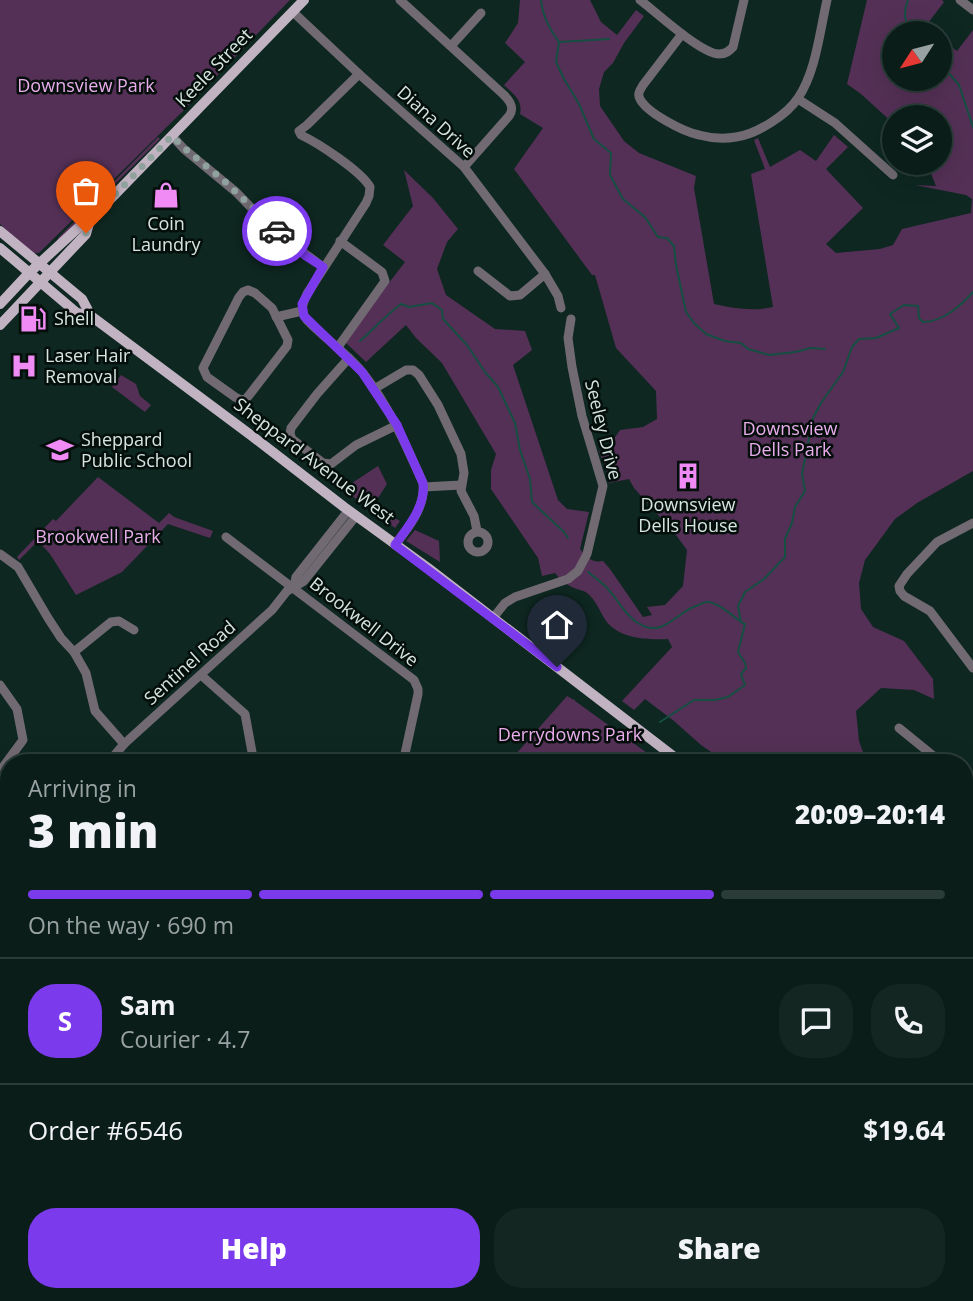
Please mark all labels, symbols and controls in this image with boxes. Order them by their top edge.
north arrow [882,21,952,91]
map controls [882,21,952,175]
street label: Keele Street [170,23,257,112]
park label: Downsview Park [17,73,155,97]
street label: Diana Drive [392,80,481,163]
button: layers [882,105,952,175]
pin [56,161,116,233]
icon: bag [67,172,105,210]
shop icon: Coin Laundry [151,180,181,210]
courier [242,196,312,266]
place label: Coin Laundry [132,211,201,256]
icon: car [258,212,296,250]
fuel station icon: Shell [18,304,48,334]
place label: Shell [54,306,94,330]
place label: Laser Hair Removal [45,343,131,388]
hospital icon: Laser Hair Removal [9,351,39,381]
street label: Seeley Drive [580,377,628,482]
street label: Sheppard Avenue West [229,392,400,529]
park label: Downsview Dells Park [742,416,838,461]
place label: Sheppard Public School [81,427,192,472]
school or university icon: Sheppard Public School [45,435,75,465]
building icon: Downsview Dells House [673,461,703,491]
place label: Downsview Dells House [638,492,738,537]
park label: Brookwell Park [35,524,161,548]
street label: Brookwell Drive [305,571,424,671]
pin [527,595,587,667]
icon: home [538,606,576,644]
street label: Sentinel Road [138,615,240,710]
park label: Derrydowns Park [498,722,643,746]
text: Arriving in [28,772,137,804]
text: 20:09–20:14 [795,796,945,832]
text: 3 min [28,799,159,861]
text: On the way · 690 m [28,909,234,941]
button: chat [779,984,853,1058]
button: phone [871,984,945,1058]
text: Sam [120,987,176,1023]
text: S [58,1003,72,1039]
text: Courier · 4.7 [120,1023,250,1055]
text: Order #6546 [28,1112,183,1148]
text: $19.64 [863,1112,945,1148]
button: Help [28,1208,480,1288]
button: Share [494,1208,945,1288]

